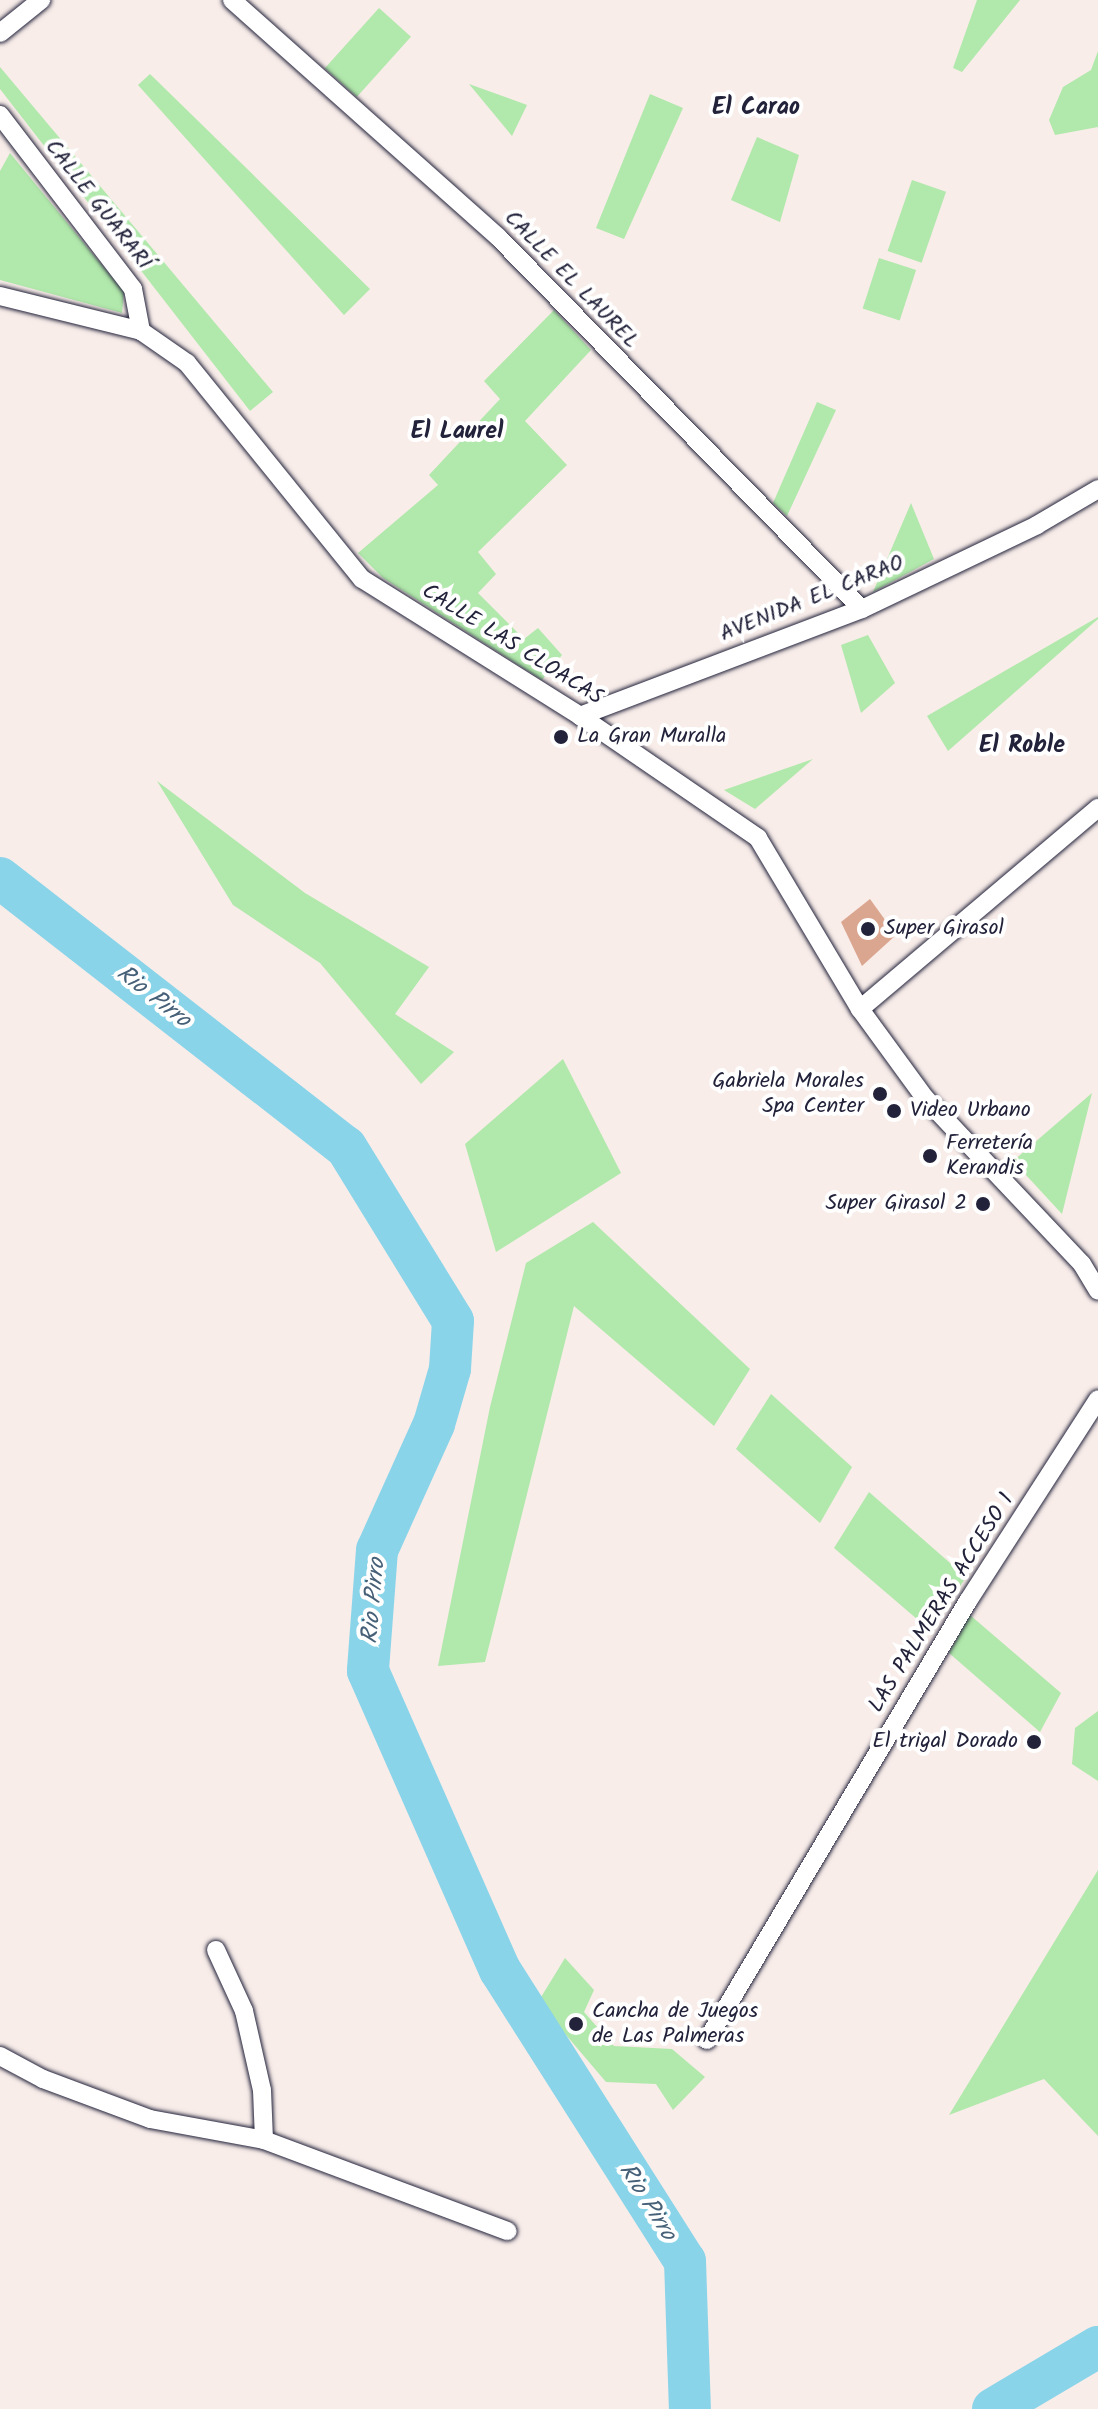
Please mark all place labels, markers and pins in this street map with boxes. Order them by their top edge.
place label: La Gran Muralla [577,724,726,750]
marker: La Gran Muralla [552,728,570,746]
place label: Super Girasol [884,916,1004,942]
marker: Super Girasol [859,920,877,938]
place label: Gabriela Morales Spa Center [712,1068,864,1120]
marker: Gabriela Morales Spa Center [871,1085,889,1103]
place label: Video Urbano [910,1098,1031,1124]
marker: Video Urbano [885,1102,903,1120]
place label: Ferretería Kerandis [946,1130,1033,1182]
marker: Ferretería Kerandis [921,1147,939,1165]
place label: Super Girasol 2 [826,1191,967,1217]
marker: Super Girasol 2 [974,1195,992,1213]
place label: El trigal Dorado [872,1729,1018,1755]
marker: El trigal Dorado [1025,1733,1043,1751]
place label: Cancha de Juegos de Las Palmeras [592,1998,758,2050]
marker: Cancha de Juegos de Las Palmeras [567,2015,585,2033]

